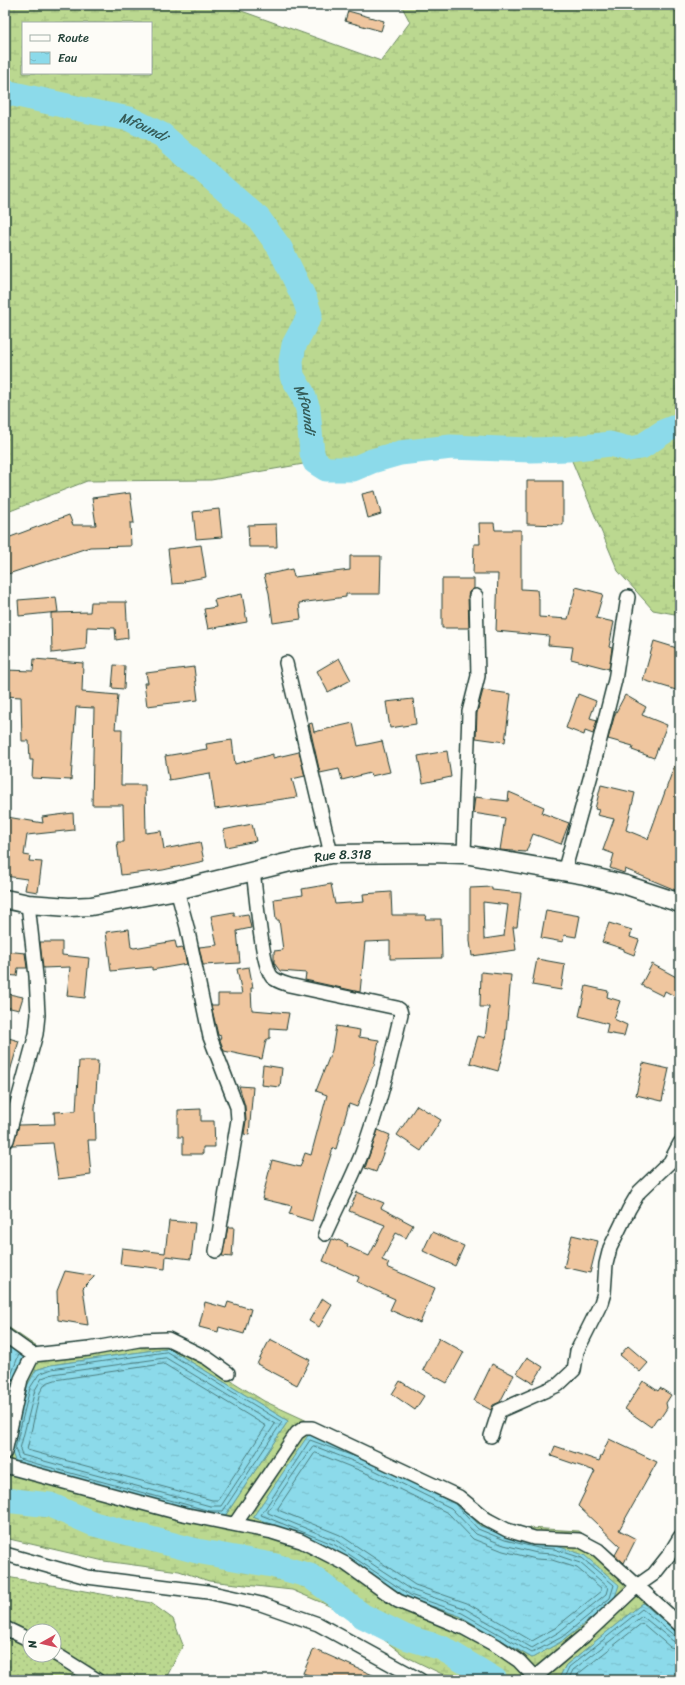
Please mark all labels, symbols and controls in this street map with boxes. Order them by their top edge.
legend [22,22,152,74]
text: Route [58,27,89,49]
text: Eau [58,47,78,69]
water label: Mfoundi [117,105,176,150]
water label: Mfoundi [287,379,323,438]
street label: Rue 8.318 [312,843,372,869]
north arrow [22,1623,62,1663]
text: N [23,1639,43,1650]

